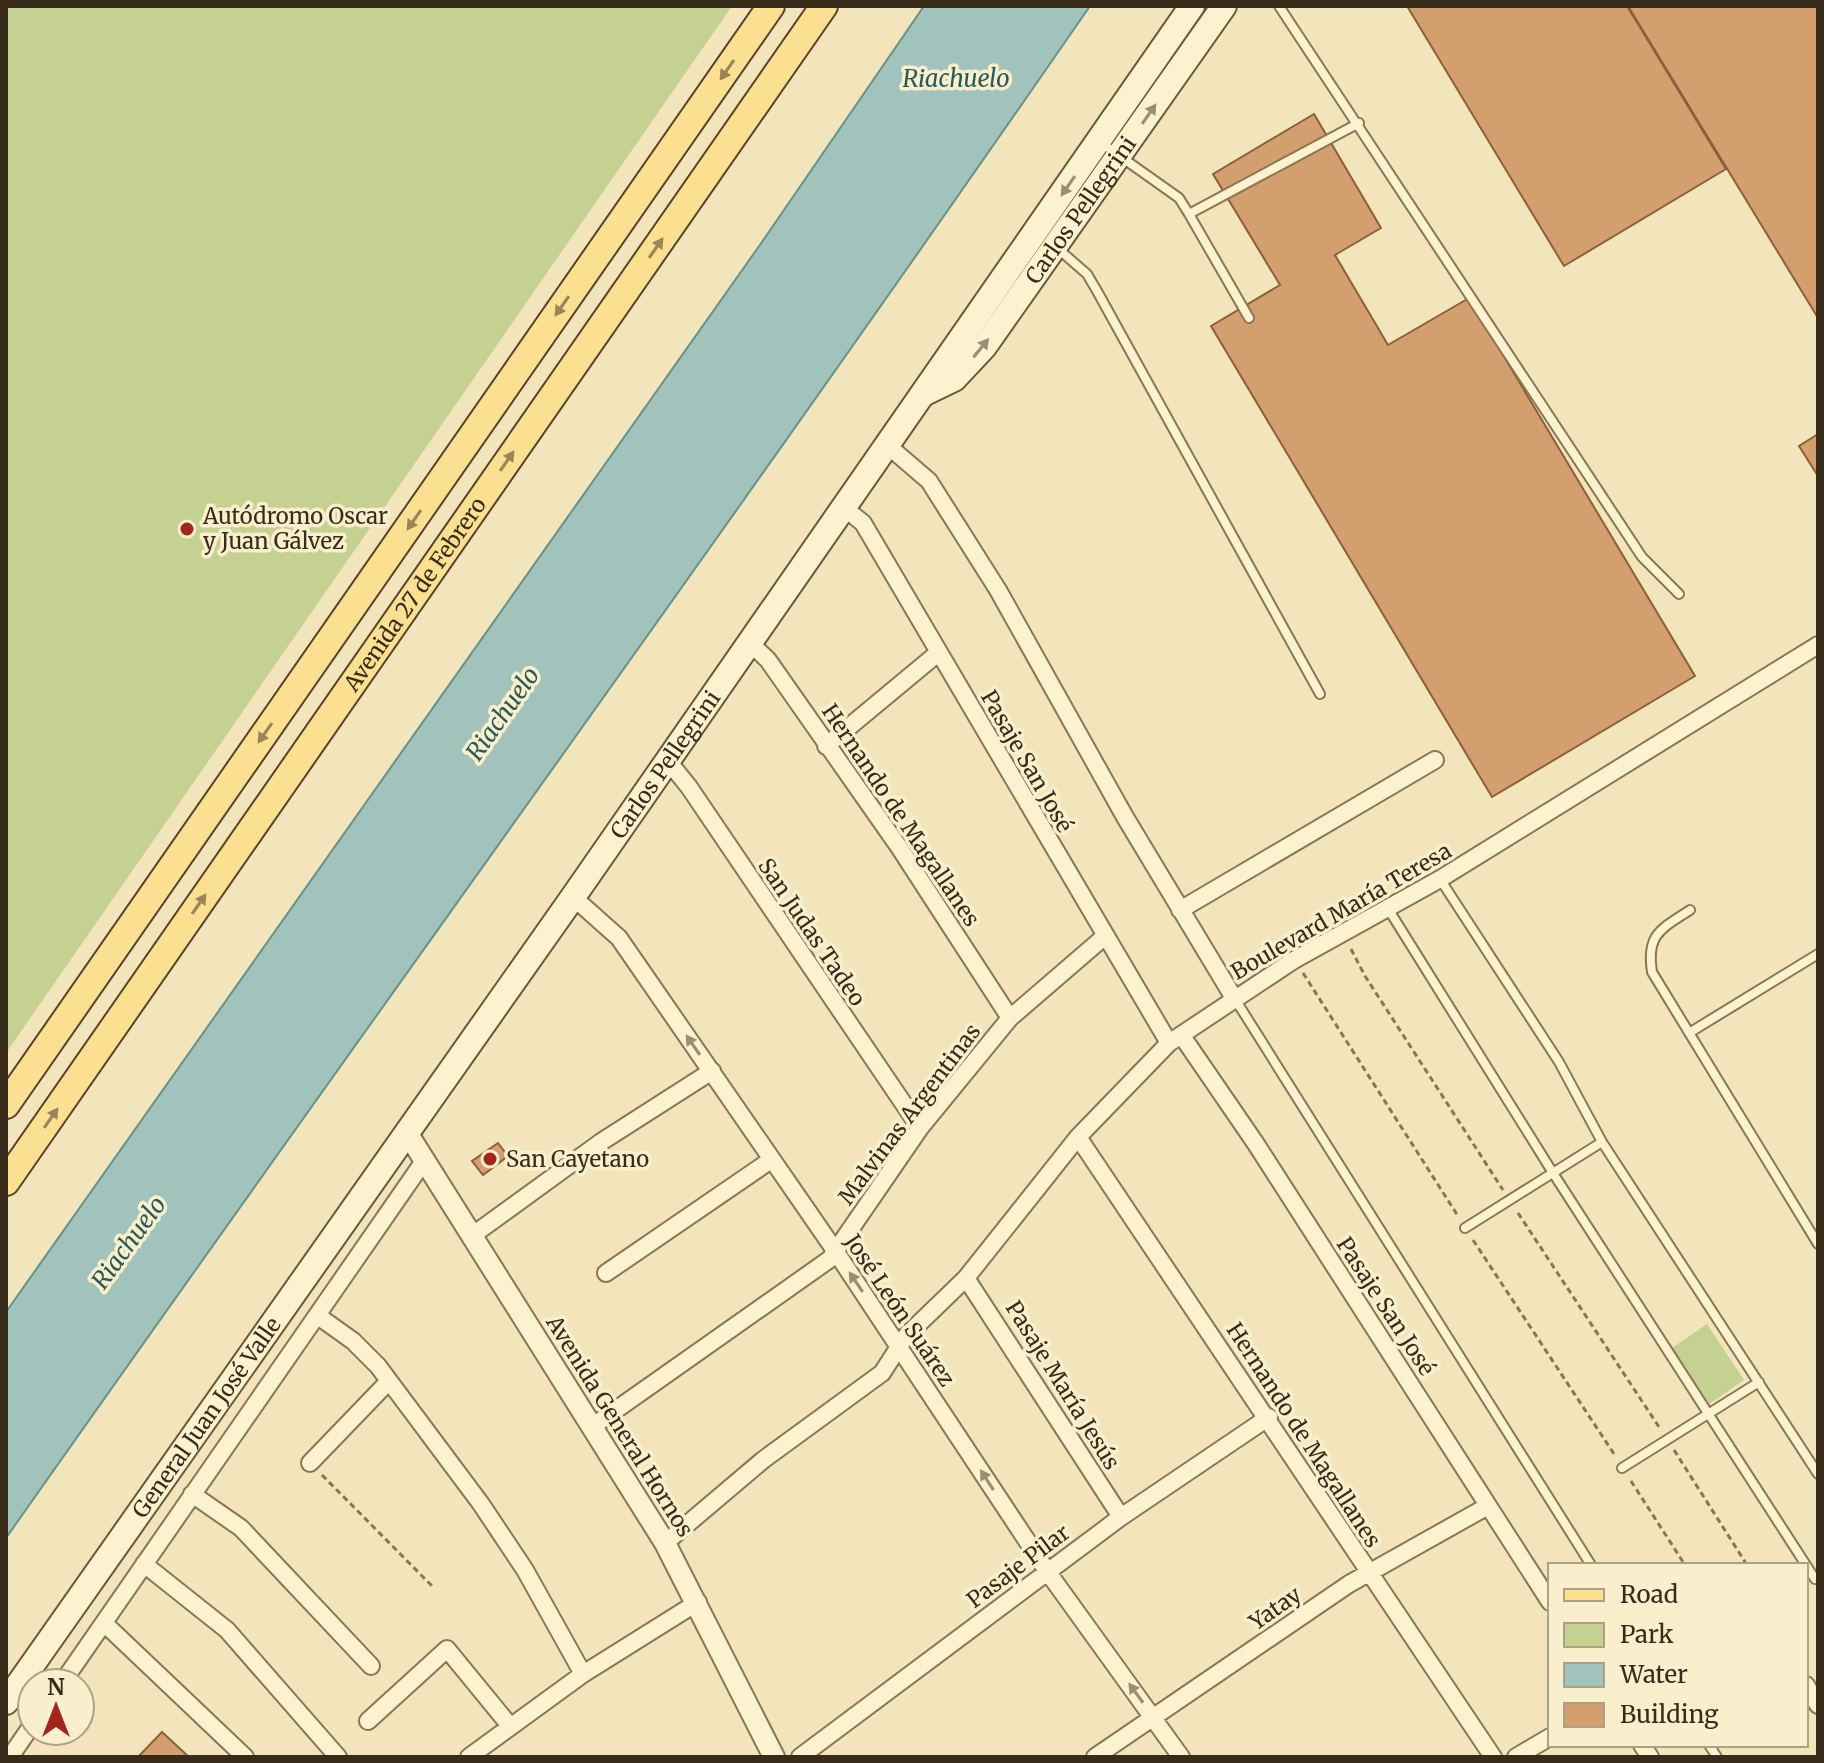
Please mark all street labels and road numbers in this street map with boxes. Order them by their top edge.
street label: Carlos Pellegrini [1019,131,1142,289]
street label: Avenida 27 de Febrero [337,492,492,698]
street label: Carlos Pellegrini [604,685,726,844]
street label: Pasaje San José [975,685,1079,837]
street label: Hernando de Magallanes [816,698,986,932]
street label: Boulevard María Teresa [1226,836,1456,986]
street label: San Judas Tadeo [752,853,872,1011]
street label: Malvinas Argentinas [832,1018,986,1210]
street label: José León Suárez [838,1228,961,1391]
street label: Pasaje San José [1331,1231,1441,1381]
street label: Pasaje María Jesús [1000,1295,1126,1475]
street label: Avenida General Hornos [540,1309,700,1542]
street label: General Juan José Valle [126,1312,287,1523]
street label: Hernando de Magallanes [1221,1317,1387,1553]
street label: Pasaje Pilar [961,1518,1075,1614]
street label: Yatay [1243,1580,1307,1636]

